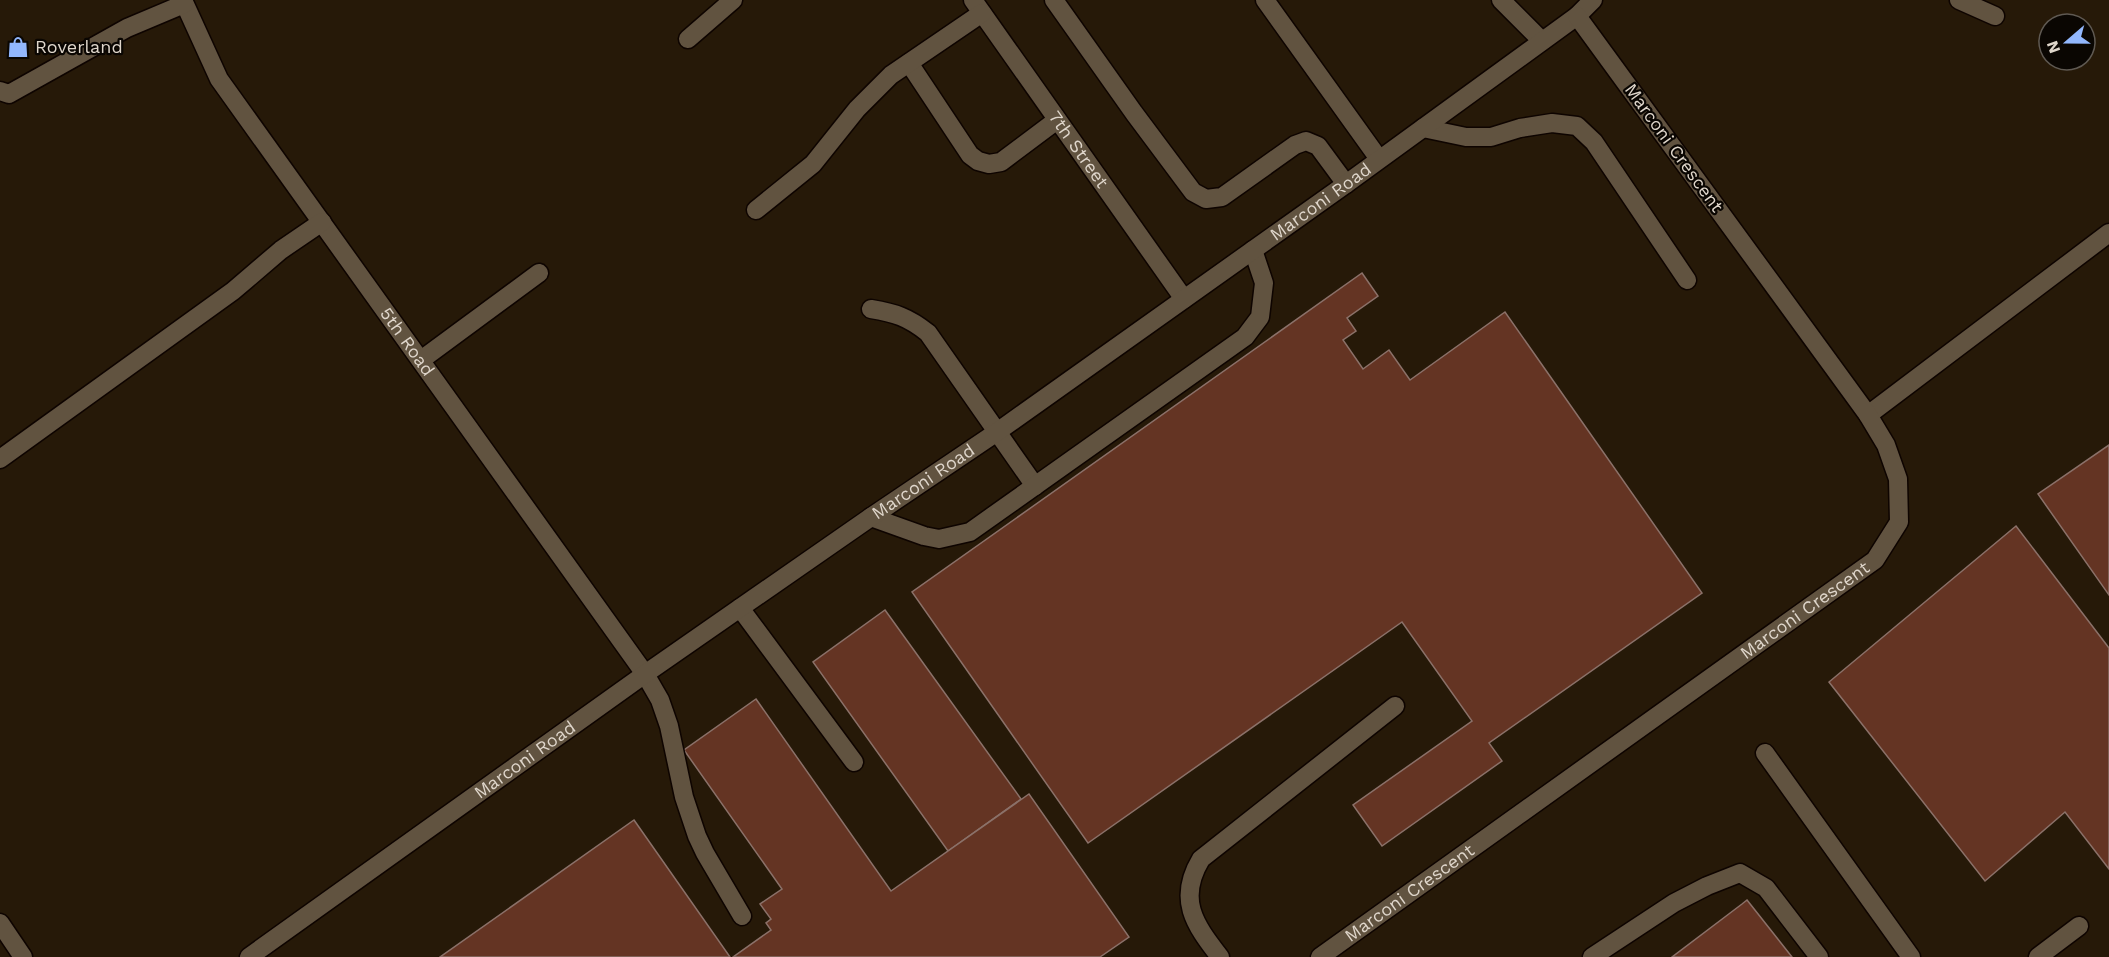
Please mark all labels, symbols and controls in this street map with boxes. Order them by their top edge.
north arrow [2037,12,2097,72]
shop icon: Roverland [6,35,30,59]
place label: Roverland [35,36,123,57]
text: N [2042,38,2064,56]
street label: Marconi Crescent [1621,79,1728,216]
street label: 7th Street [1045,107,1113,192]
street label: Marconi Road [1266,158,1375,245]
street label: 5th Road [376,303,439,380]
street label: Marconi Road [868,439,978,523]
street label: Marconi Crescent [1736,556,1874,663]
street label: Marconi Road [470,716,579,803]
street label: Marconi Crescent [1340,839,1478,946]

